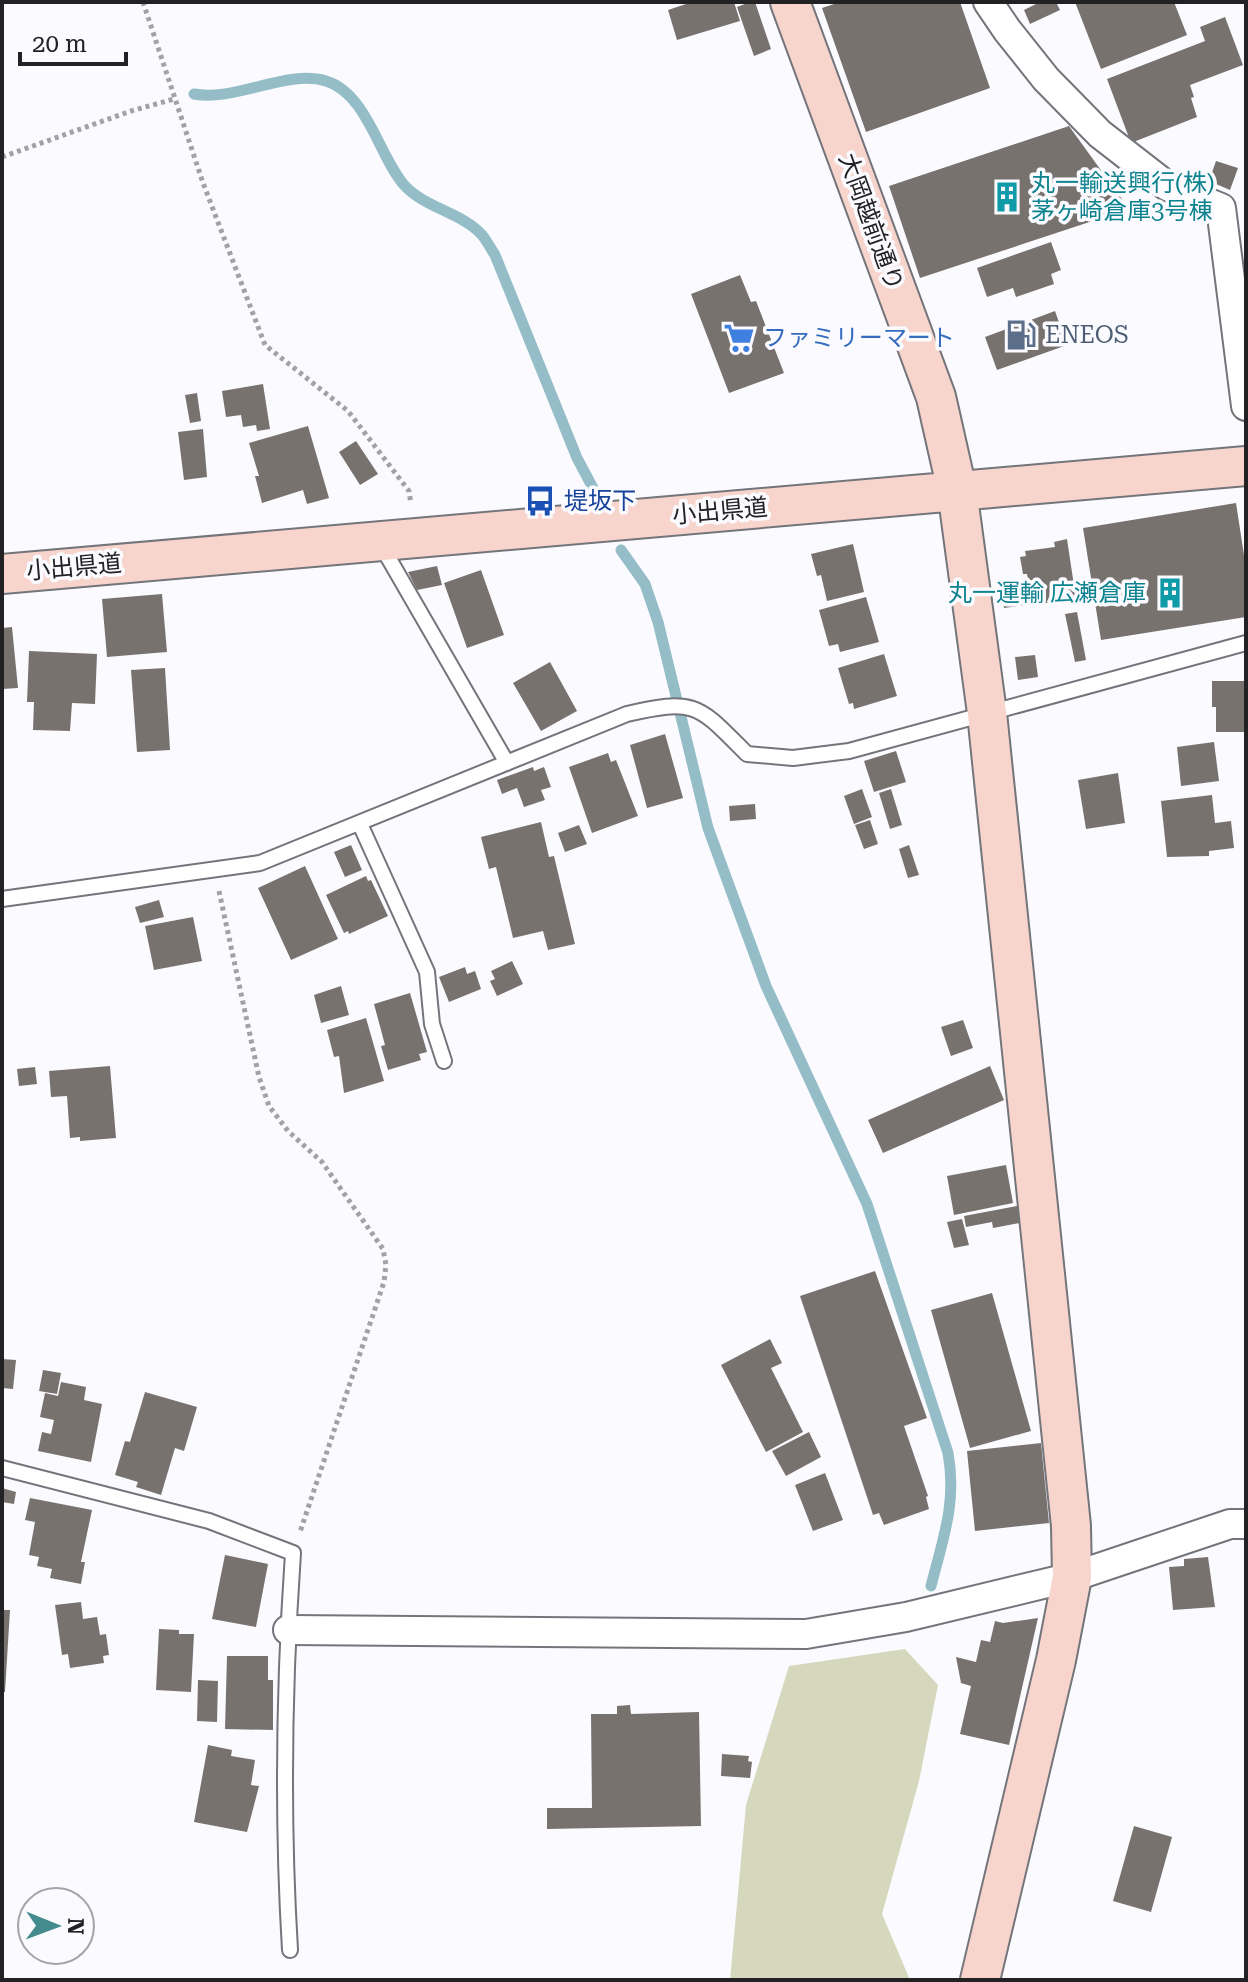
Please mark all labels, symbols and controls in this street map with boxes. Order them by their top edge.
scale bar [20,16,126,66]
text: 20 m [32,30,87,58]
street label: 大岡越前通り [833,150,909,294]
place label: 丸一輸送興行(株) 茅ヶ崎倉庫3号棟 [1031,169,1215,225]
building icon: 丸一輸送興行(株) 茅ヶ崎倉庫3号棟 [990,180,1024,214]
fuel station icon: ENEOS [1004,318,1038,352]
supermarket icon: ファミリーマート [722,321,756,355]
place label: ENEOS [1045,321,1129,349]
place label: ファミリーマート [763,324,955,352]
bus stop icon: 堤坂下 [523,484,557,518]
place label: 堤坂下 [564,487,636,515]
street label: 小出県道 [671,493,769,529]
street label: 小出県道 [25,549,123,585]
building icon: 丸一運輸 広瀬倉庫 [1153,576,1187,610]
place label: 丸一運輸 広瀬倉庫 [948,579,1146,607]
north arrow [16,1886,96,1966]
text: N [63,1918,88,1935]

